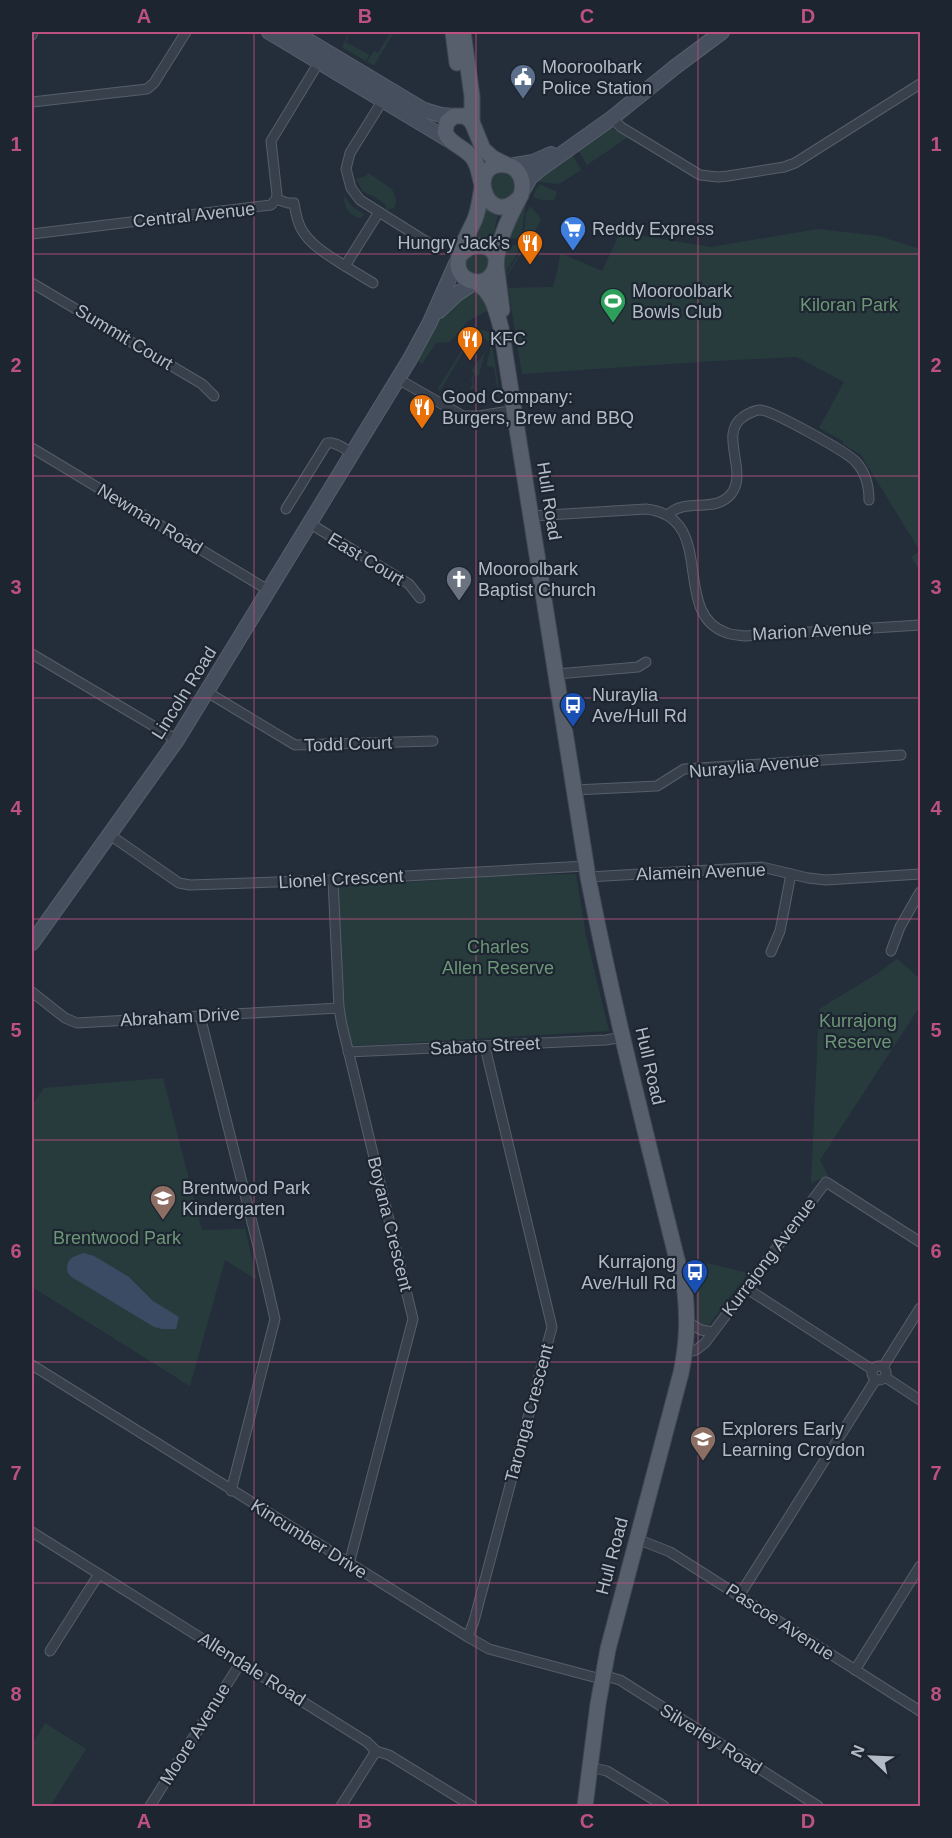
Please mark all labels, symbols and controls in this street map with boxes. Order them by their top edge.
text: A [137,5,151,27]
text: B [358,5,372,27]
text: C [580,5,594,27]
text: D [801,5,815,27]
place label: Mooroolbark Police Station [542,57,652,98]
public building icon: Mooroolbark Police Station [508,62,538,100]
text: 1 [10,133,22,155]
text: 1 [930,133,942,155]
street label: Central Avenue [132,199,256,231]
supermarket icon: Reddy Express [558,214,588,252]
place label: Reddy Express [592,219,714,239]
restaurant icon: Hungry Jack's [515,228,545,266]
place label: Hungry Jack's [398,233,510,253]
place label: Mooroolbark Bowls Club [632,281,733,322]
sports icon: Mooroolbark Bowls Club [598,286,628,324]
park label: Kiloran Park [800,295,899,315]
street label: Summit Court [72,300,176,374]
restaurant icon: KFC [455,324,485,362]
place label: KFC [490,329,526,349]
text: 2 [10,354,22,376]
text: 2 [930,354,942,376]
place label: Good Company: Burgers, Brew and BBQ [442,387,634,428]
restaurant icon: Good Company: Burgers, Brew and BBQ [407,392,437,430]
street label: Hull Road [533,460,565,542]
street label: Newman Road [94,480,206,558]
street label: East Court [324,529,408,589]
place label: Mooroolbark Baptist Church [478,559,596,600]
church icon: Mooroolbark Baptist Church [444,564,474,602]
text: 3 [10,576,22,598]
text: 3 [930,576,942,598]
street label: Marion Avenue [752,618,872,644]
street label: Lincoln Road [148,643,220,743]
place label: Nuraylia Ave/Hull Rd [592,685,687,726]
bus stop icon: Nuraylia Ave/Hull Rd [558,690,588,728]
street label: Todd Court [304,732,392,756]
street label: Nuraylia Avenue [688,750,820,782]
text: 4 [10,797,22,819]
text: 4 [930,797,942,819]
street label: Alamein Avenue [636,860,766,884]
street label: Lionel Crescent [278,866,404,892]
park label: Charles Allen Reserve [442,937,554,978]
street label: Abraham Drive [120,1004,240,1030]
park label: Kurrajong Reserve [819,1011,897,1052]
text: 5 [10,1019,22,1041]
text: 5 [930,1019,942,1041]
street label: Hull Road [631,1025,669,1107]
street label: Sabato Street [430,1033,540,1059]
street label: Boyana Crescent [364,1155,416,1293]
place label: Brentwood Park Kindergarten [182,1178,311,1219]
school or university icon: Brentwood Park Kindergarten [148,1183,178,1221]
street label: Kurrajong Avenue [718,1194,820,1320]
park label: Brentwood Park [53,1228,182,1248]
text: 6 [10,1240,22,1262]
text: 6 [930,1240,942,1262]
place label: Kurrajong Ave/Hull Rd [581,1252,676,1293]
bus stop icon: Kurrajong Ave/Hull Rd [680,1257,710,1295]
street label: Taronga Crescent [501,1342,557,1484]
place label: Explorers Early Learning Croydon [722,1419,865,1460]
school or university icon: Explorers Early Learning Croydon [688,1424,718,1462]
text: 7 [10,1462,22,1484]
text: 7 [930,1462,942,1484]
street label: Kincumber Drive [247,1495,371,1583]
street label: Hull Road [592,1515,632,1597]
street label: Pascoe Avenue [722,1580,838,1664]
street label: Allendale Road [195,1628,309,1710]
street label: Moore Avenue [156,1680,234,1788]
text: 8 [10,1683,22,1705]
text: 8 [930,1683,942,1705]
street label: Silverley Road [656,1700,766,1778]
north arrow [841,1727,901,1787]
text: N [848,1743,868,1760]
text: A [137,1810,151,1832]
text: B [358,1810,372,1832]
text: C [580,1810,594,1832]
text: D [801,1810,815,1832]

